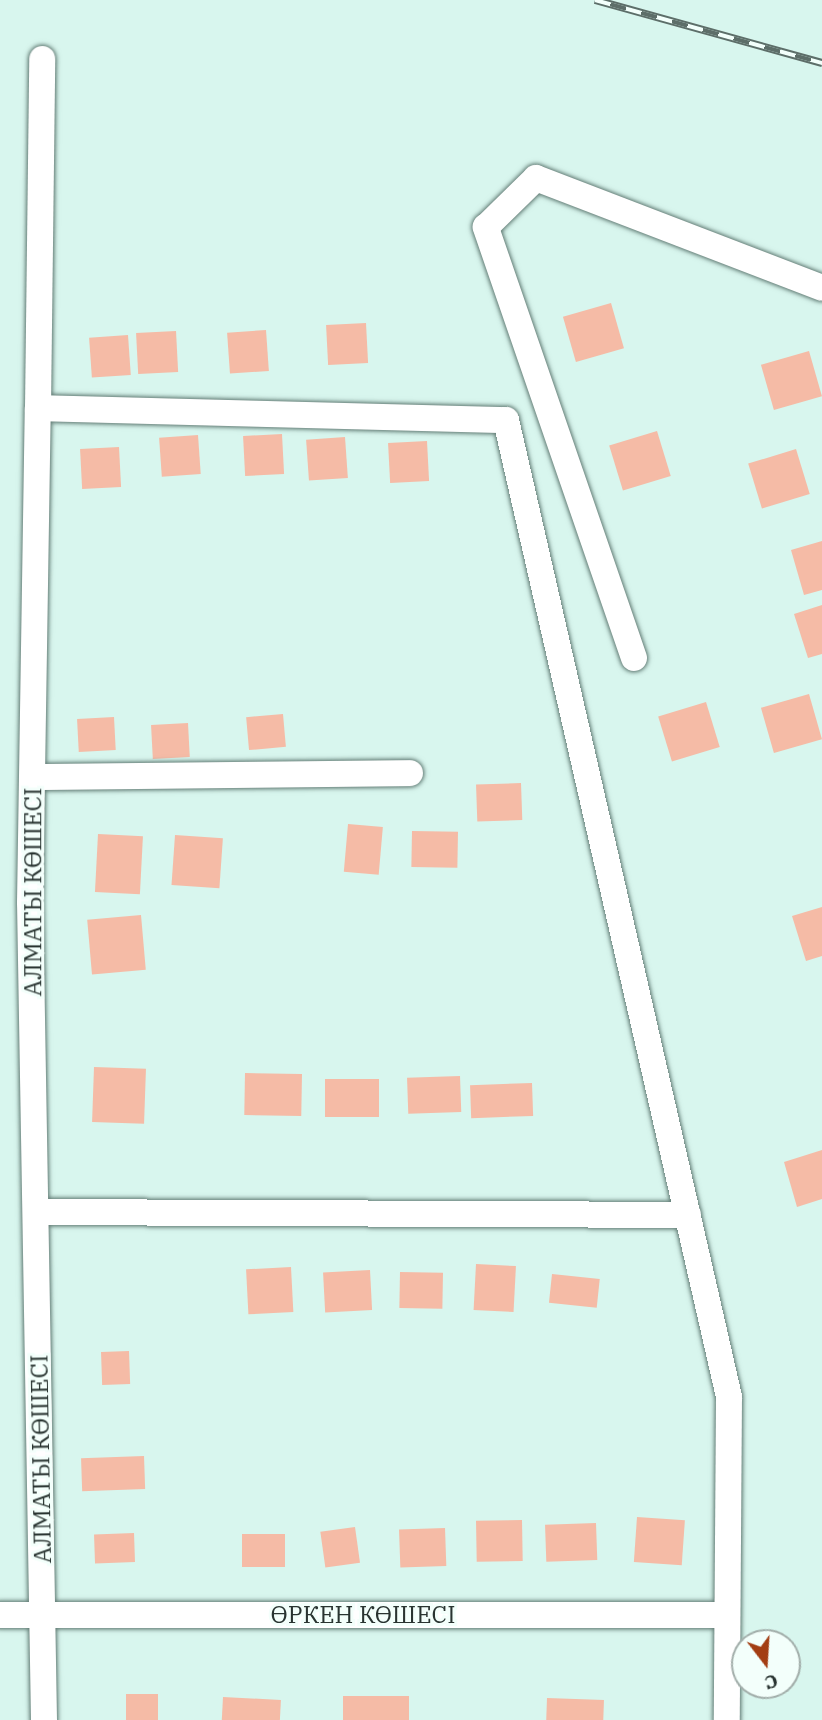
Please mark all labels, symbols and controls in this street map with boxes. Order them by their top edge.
street label: АЛМАТЫ КӨШЕСІ [19,788,47,996]
street label: АЛМАТЫ КӨШЕСІ [25,1354,57,1564]
street label: ӨРКЕН КӨШЕСІ [271,1601,455,1629]
north arrow [731,1629,801,1699]
text: С [762,1669,781,1695]

